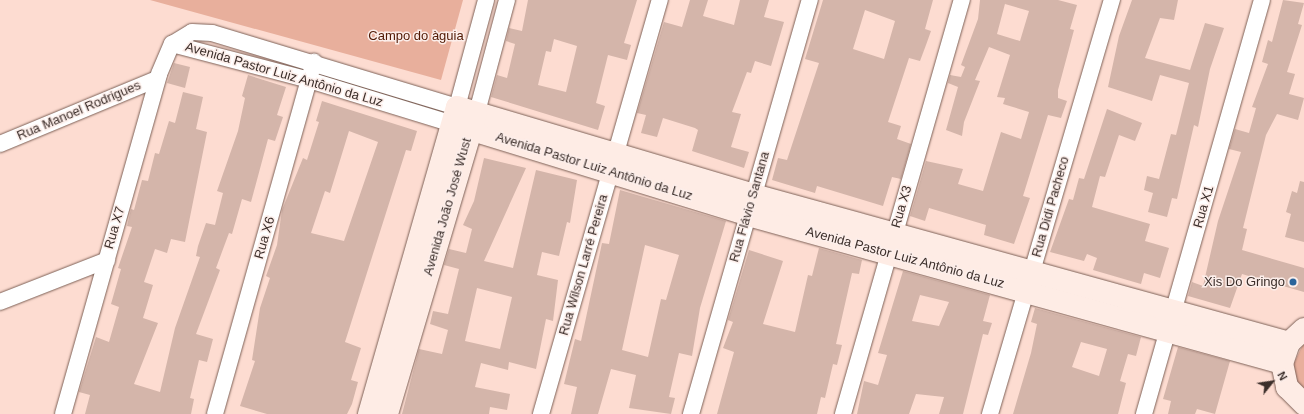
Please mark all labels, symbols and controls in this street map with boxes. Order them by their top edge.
park label: Campo do àguia [368,28,464,44]
street label: Avenida Pastor Luiz Antônio da Luz [183,39,385,111]
street label: Rua Manoel Rodrigues [15,78,143,144]
street label: Avenida Pastor Luiz Antônio da Luz [493,129,695,205]
street label: Avenida João José Wust [421,136,475,278]
street label: Rua Flávio Santana [727,150,773,264]
street label: Rua Didi Pacheco [1029,155,1073,259]
street label: Rua X3 [889,184,915,230]
street label: Rua X1 [1191,184,1217,230]
street label: Rua Wilson Larré Pereira [556,193,612,337]
street label: Rua X7 [102,205,128,251]
street label: Rua X6 [252,215,278,261]
street label: Avenida Pastor Luiz Antônio da Luz [804,224,1006,292]
place label: Xis Do Gringo [1204,274,1285,290]
marker: Xis Do Gringo [1288,277,1298,287]
north arrow [1252,362,1292,402]
text: N [1275,370,1290,382]

